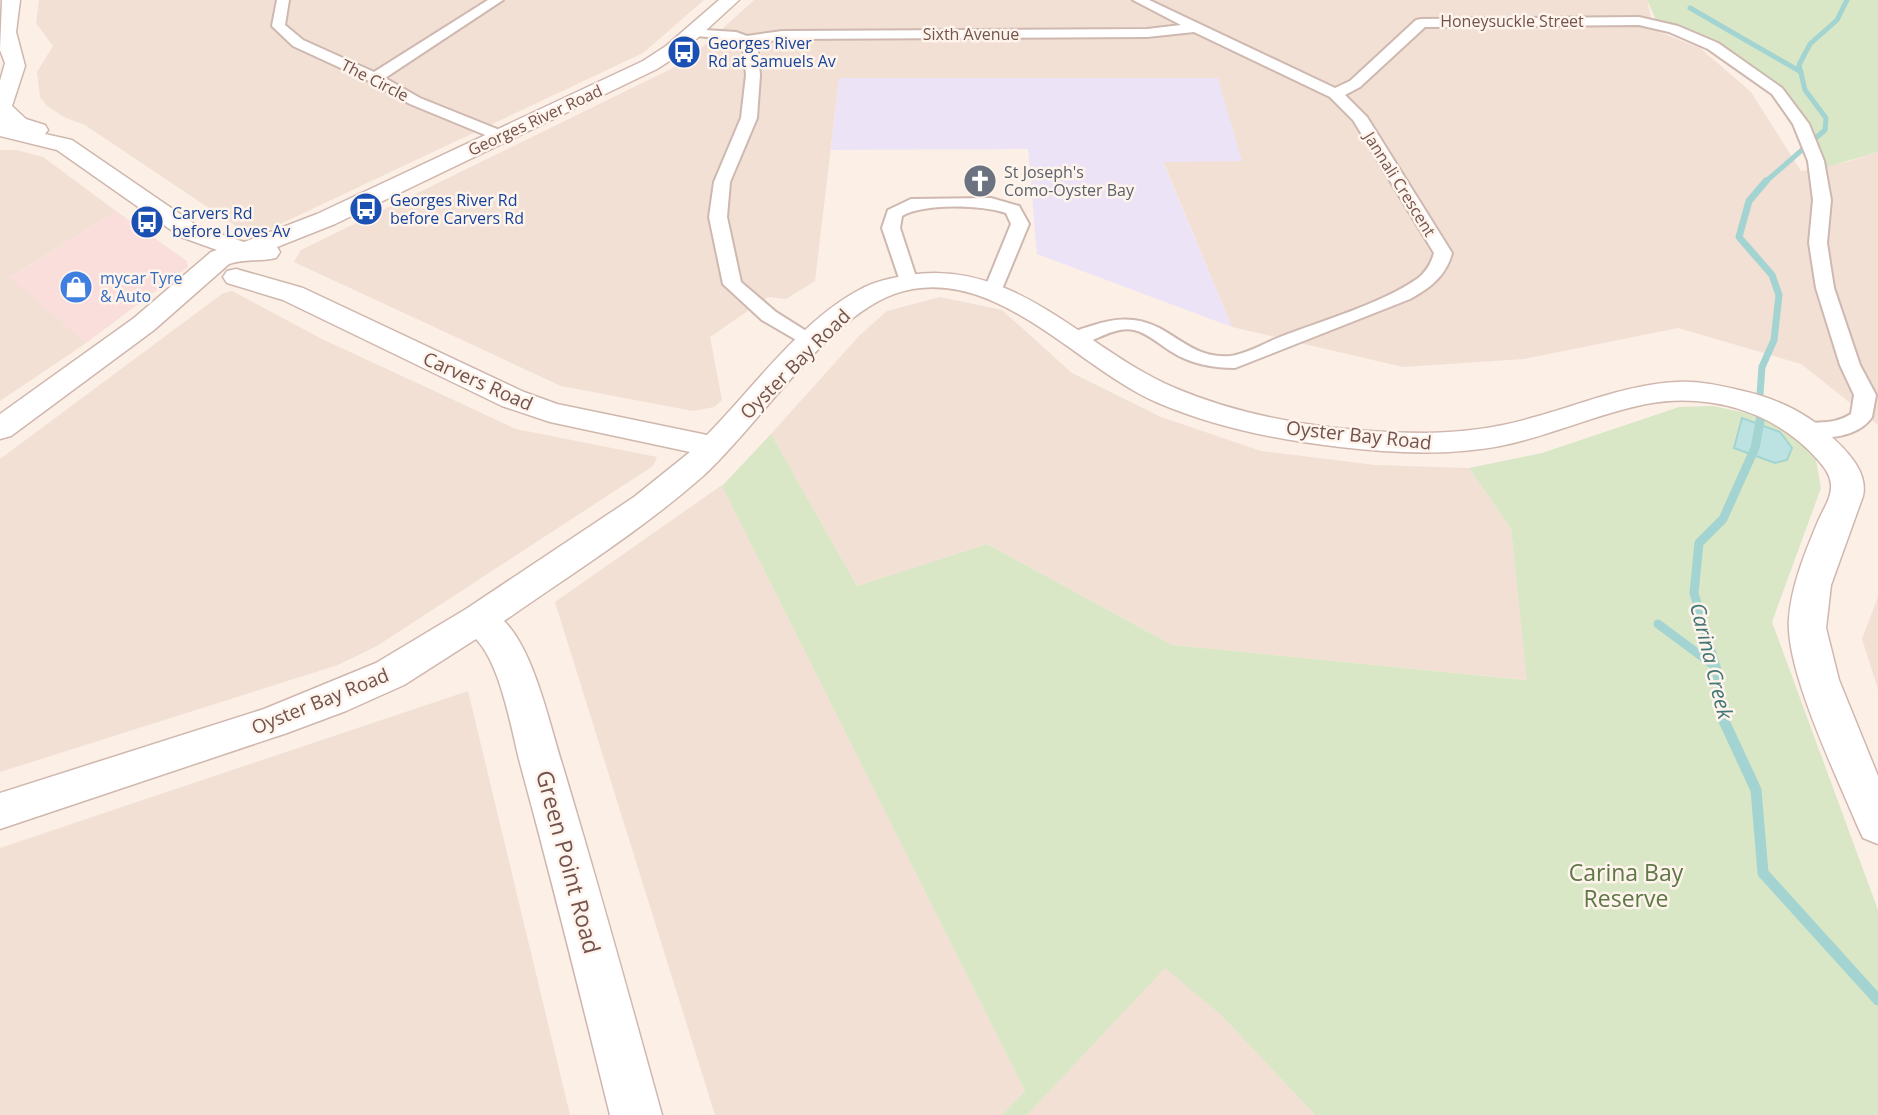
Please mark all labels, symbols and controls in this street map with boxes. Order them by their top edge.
street label: Honeysuckle Street [1440,10,1584,32]
street label: Sixth Avenue [923,23,1019,45]
place label: Georges River Rd at Samuels Av [708,32,836,72]
bus stop icon: Georges River Rd at Samuels Av [665,33,703,71]
street label: The Circle [337,54,413,106]
street label: Georges River Road [464,79,606,161]
street label: Jannali Crescent [1358,126,1441,241]
place label: St Joseph's Como-Oyster Bay [1004,161,1135,201]
church icon: St Joseph's Como-Oyster Bay [961,162,999,200]
place label: Georges River Rd before Carvers Rd [390,189,524,229]
bus stop icon: Georges River Rd before Carvers Rd [347,190,385,228]
place label: Carvers Rd before Loves Av [172,202,290,242]
bus stop icon: Carvers Rd before Loves Av [128,203,166,241]
place label: mycar Tyre & Auto [100,267,182,307]
shop icon: mycar Tyre & Auto [57,268,95,306]
street label: Oyster Bay Road [734,303,856,425]
street label: Carvers Road [419,345,537,417]
street label: Oyster Bay Road [1285,414,1433,456]
water label: Carina Creek [1684,600,1740,723]
street label: Oyster Bay Road [247,662,393,740]
street label: Green Point Road [529,766,609,957]
park label: Carina Bay Reserve [1569,856,1684,914]

